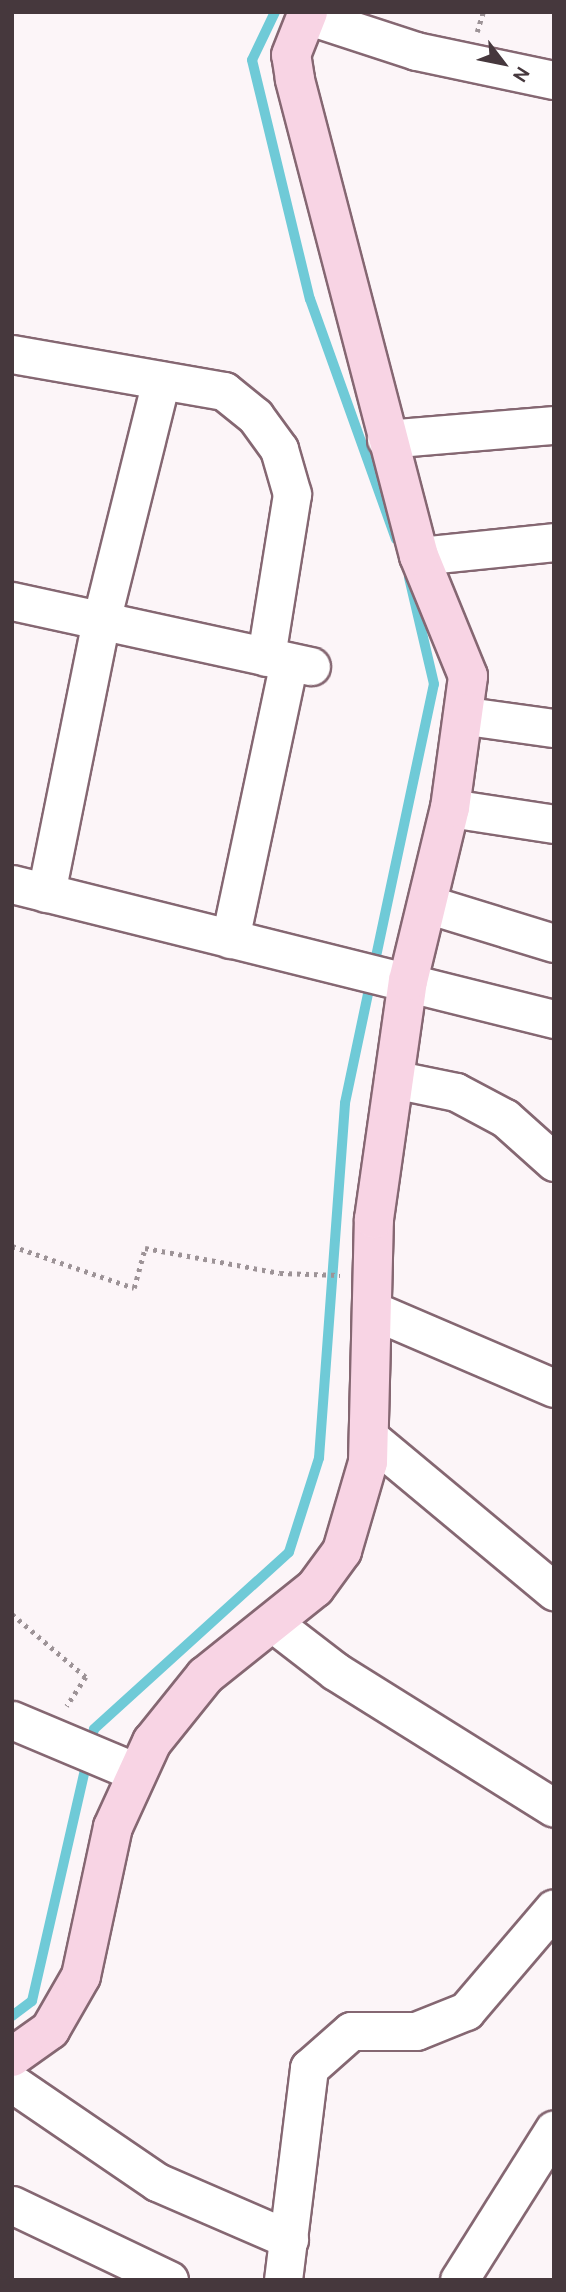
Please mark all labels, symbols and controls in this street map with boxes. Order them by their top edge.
north arrow [468,28,538,98]
text: N [508,63,535,86]

